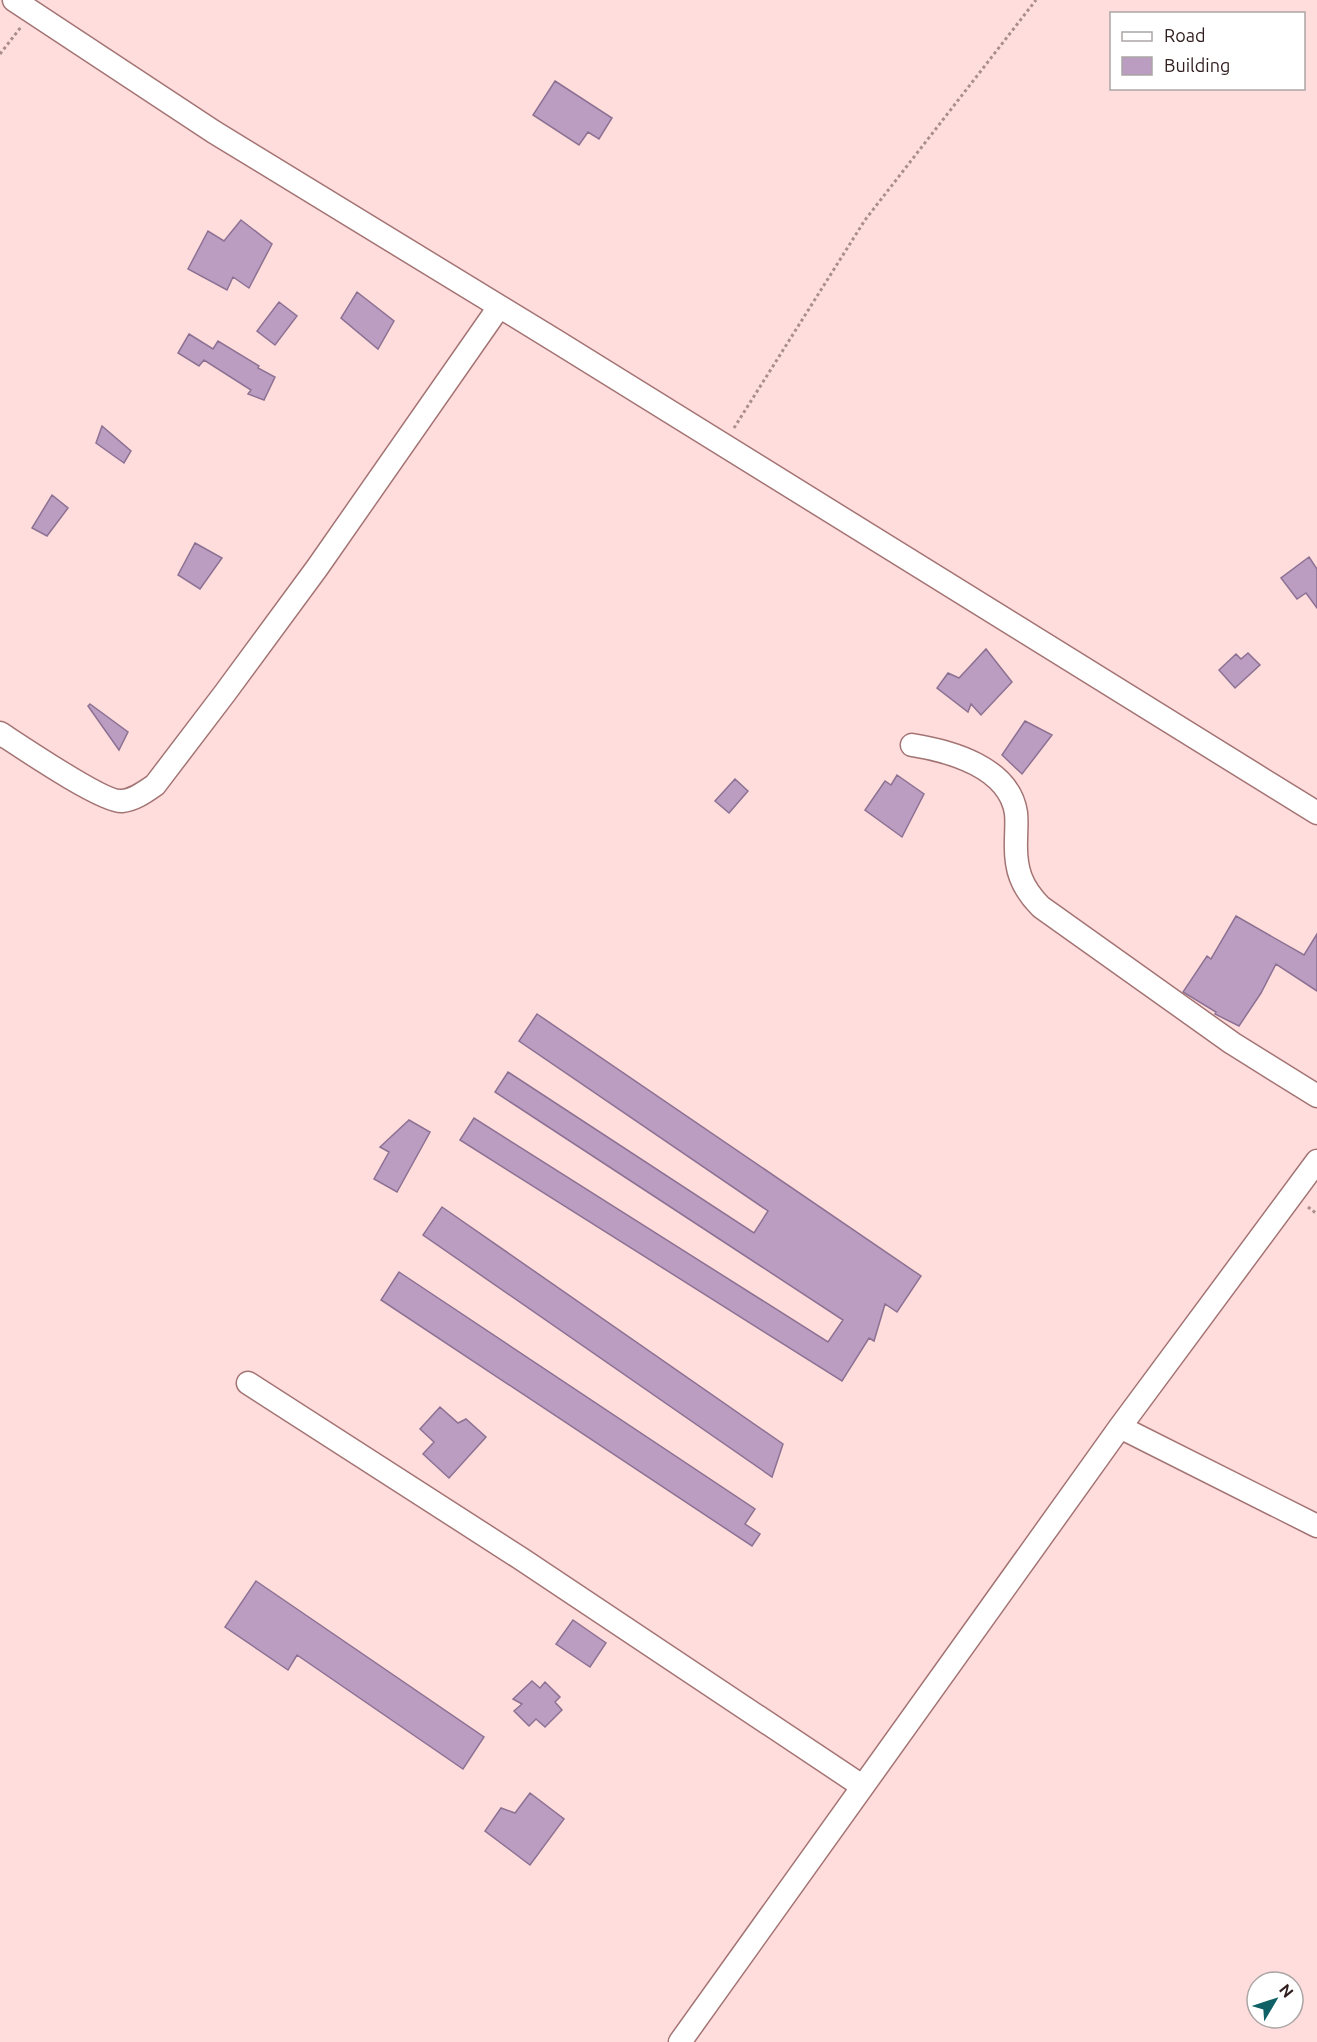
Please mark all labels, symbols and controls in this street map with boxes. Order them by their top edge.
legend [1110,12,1305,90]
text: Road [1164,25,1206,45]
text: Building [1164,55,1230,75]
north arrow [1245,1970,1305,2030]
text: N [1276,1980,1297,2001]

